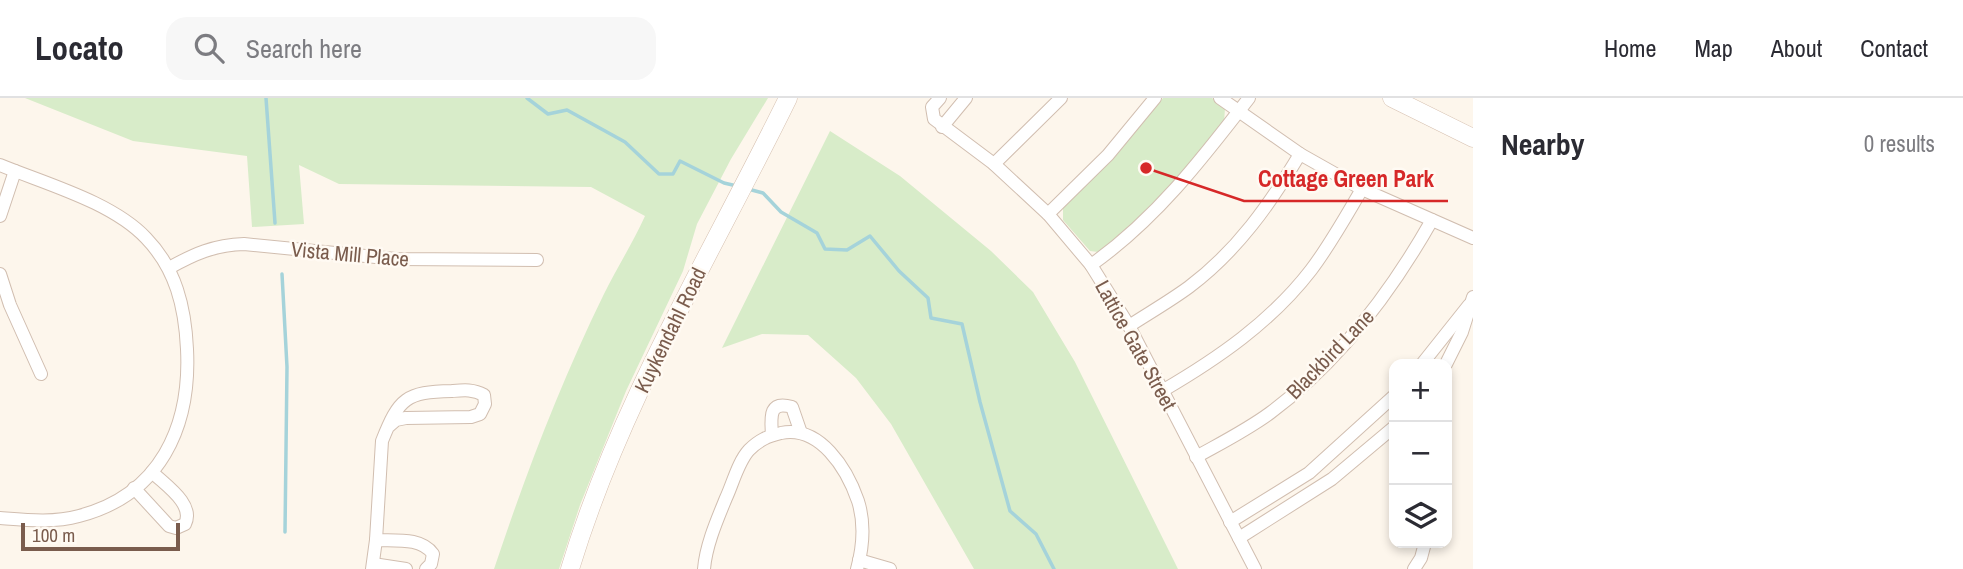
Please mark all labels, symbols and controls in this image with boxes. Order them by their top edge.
search box [166,17,656,80]
text: Locato [35,26,124,70]
icon: search [190,29,228,67]
text: Search here [246,31,362,66]
text: Home [1604,32,1656,64]
text: Map [1694,32,1733,64]
text: About [1771,32,1822,64]
text: Contact [1860,32,1928,64]
text: Nearby [1501,124,1584,164]
text: 0 results [1864,128,1935,159]
callout: Cottage Green Park [1244,157,1448,201]
text: Cottage Green Park [1258,163,1435,194]
street label: Vista Mill Place [290,234,410,274]
street label: Kuykendahl Road [627,263,713,397]
street label: Lattice Gate Street [1088,275,1184,415]
street label: Blackbird Lane [1280,303,1380,405]
map controls [1389,359,1452,548]
button: + [1389,359,1452,422]
button: − [1389,422,1452,485]
button: layers [1389,485,1452,548]
scale bar [21,520,180,552]
text: 100 m [32,522,75,548]

